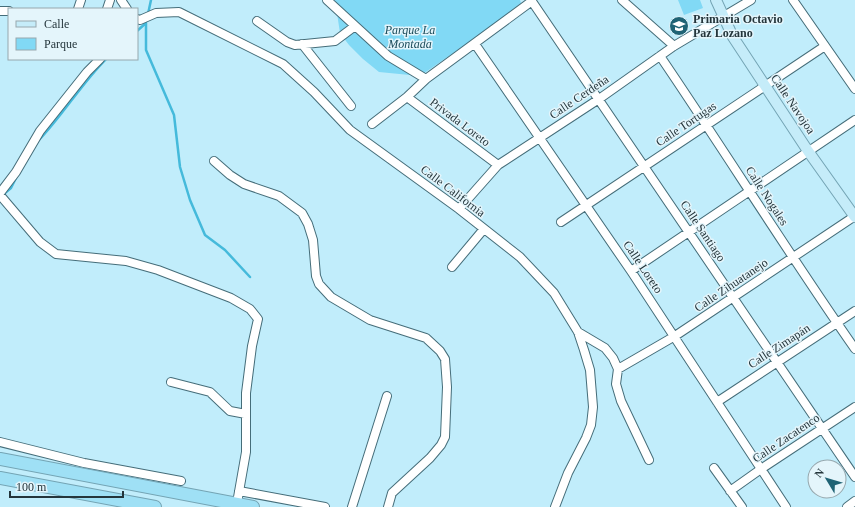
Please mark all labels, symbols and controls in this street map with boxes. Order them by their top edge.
legend [8,8,138,60]
place label: Primaria Octavio Paz Lozano [693,12,783,40]
school or university icon: Primaria Octavio Paz Lozano [668,15,690,37]
text: Calle [44,17,69,31]
park label: Parque La Montada [384,23,435,51]
text: Parque [44,37,77,51]
street label: Calle Navojoa [768,71,818,137]
street label: Calle Cerdeña [547,72,612,122]
street label: Privada Loreto [427,95,493,149]
street label: Calle Tortugas [653,98,719,149]
street label: Calle California [418,162,488,220]
street label: Calle Nogales [743,164,791,228]
street label: Calle Santiago [678,198,728,264]
street label: Calle Loreto [620,238,666,296]
street label: Calle Zihuatanejo [692,255,770,315]
street label: Calle Zimapán [745,321,813,371]
street label: Calle Zacatenco [750,410,822,466]
north arrow [807,459,847,499]
text: N [812,466,826,480]
scale bar [10,473,123,499]
text: 100 m [16,480,47,494]

